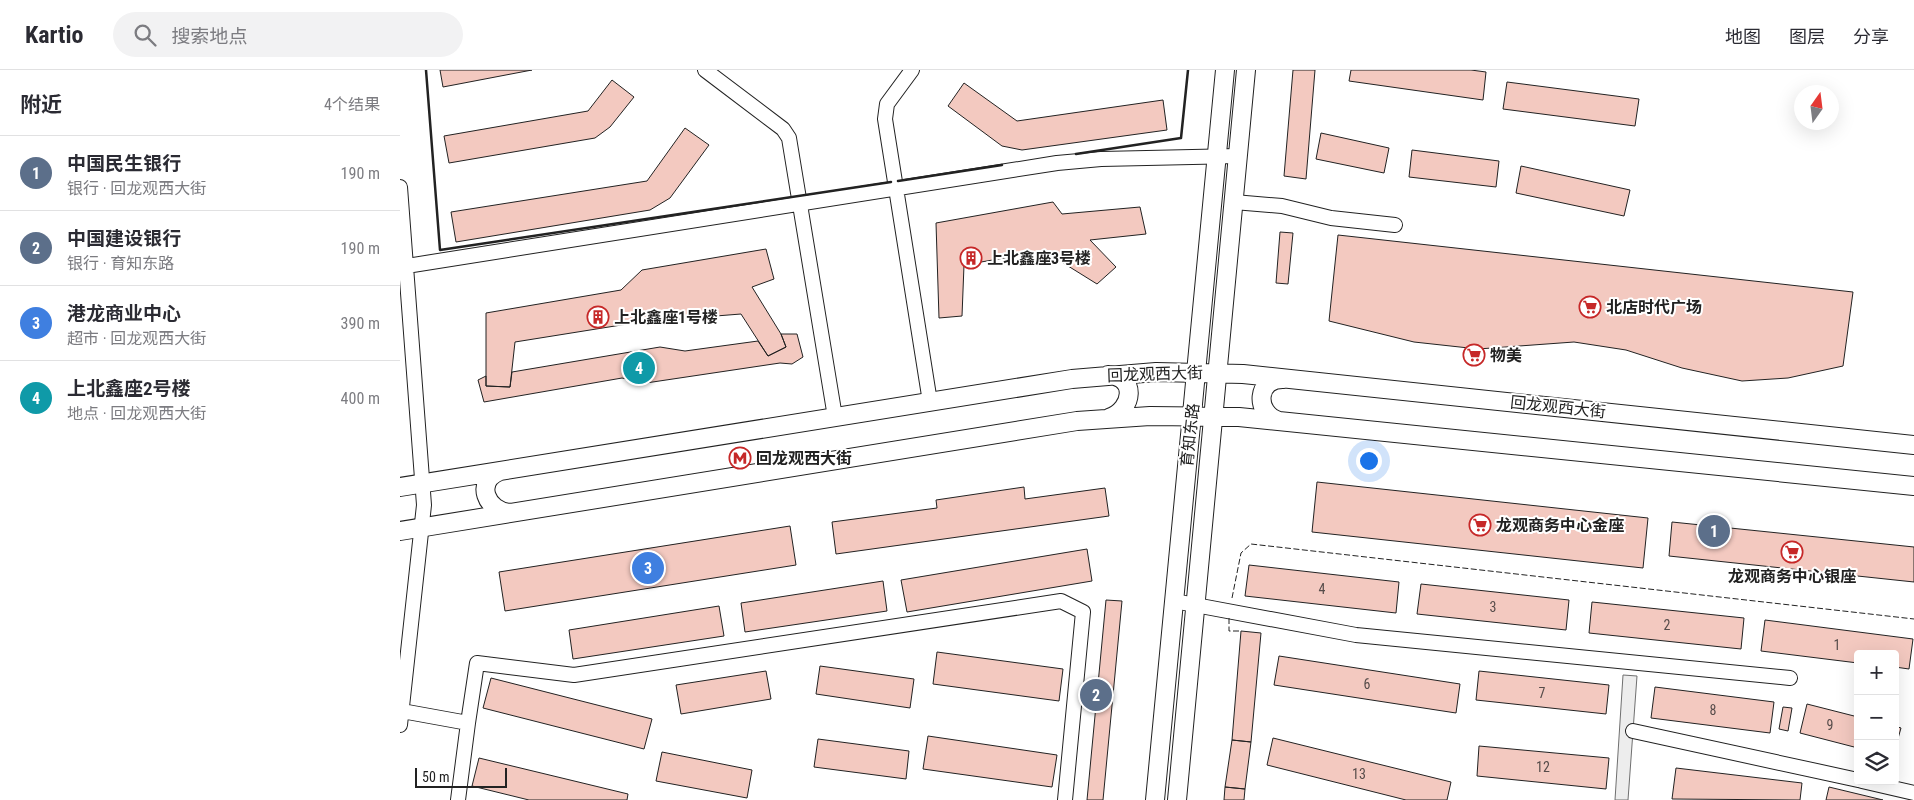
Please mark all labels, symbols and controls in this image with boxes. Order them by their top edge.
search box [113,12,463,57]
text: Kartio [25,21,83,49]
icon: search [131,21,159,49]
text: 搜索地点 [171,25,247,48]
text: 地图 [1725,26,1761,47]
text: 图层 [1789,26,1825,47]
text: 分享 [1853,26,1889,47]
north arrow [1794,85,1839,130]
text: 附近 [20,93,62,117]
text: 4个结果 [324,95,380,114]
text: 中国民生银行 [67,152,181,175]
text: 1 [32,164,40,183]
text: 190 m [341,164,380,183]
text: 银行 · 回龙观西大街 [67,179,206,198]
text: 中国建设银行 [67,227,181,250]
text: 2 [32,239,40,258]
text: 190 m [341,239,380,258]
building icon: 上北鑫座3号楼 [959,246,983,270]
place label: 上北鑫座3号楼 [987,249,1091,268]
text: 银行 · 育知东路 [67,254,174,273]
supermarket icon: 北店时代广场 [1578,295,1602,319]
place label: 北店时代广场 [1606,298,1702,317]
text: 港龙商业中心 [67,302,181,325]
building icon: 上北鑫座1号楼 [586,305,610,329]
place label: 上北鑫座1号楼 [614,308,718,327]
text: 3 [32,314,40,333]
text: 390 m [341,314,380,333]
text: 超市 · 回龙观西大街 [67,329,206,348]
supermarket icon: 物美 [1462,343,1486,367]
place label: 物美 [1490,346,1522,365]
pin: 4 [623,349,655,387]
street label: 回龙观西大街 [1107,363,1203,385]
text: 上北鑫座2号楼 [67,377,191,400]
text: 4 [32,389,40,408]
text: 400 m [341,389,380,408]
street label: 回龙观西大街 [1509,393,1607,421]
street label: 育知东路 [1177,402,1203,468]
text: 地点 · 回龙观西大街 [67,404,206,423]
metro station icon: 回龙观西大街 [728,446,752,470]
your location [1356,448,1382,474]
place label: 回龙观西大街 [756,449,852,468]
pin: 1 [1698,512,1730,550]
supermarket icon: 龙观商务中心金座 [1468,513,1492,537]
place label: 龙观商务中心金座 [1496,516,1624,535]
supermarket icon: 龙观商务中心银座 [1780,540,1804,564]
pin: 3 [632,549,664,587]
place label: 龙观商务中心银座 [1728,567,1856,586]
house number: 4 [1319,581,1326,597]
house number: 3 [1490,599,1496,615]
house number: 2 [1664,617,1671,633]
house number: 1 [1834,637,1840,653]
map controls [1854,650,1899,785]
button: + [1854,650,1899,695]
pin: 2 [1080,676,1112,714]
house number: 6 [1364,676,1371,692]
house number: 7 [1539,685,1546,701]
button: − [1854,695,1899,740]
house number: 8 [1710,702,1717,718]
house number: 9 [1827,717,1833,733]
button: layers [1854,740,1899,785]
house number: 12 [1536,759,1550,775]
scale bar [415,765,508,788]
house number: 13 [1352,766,1366,782]
text: 50 m [422,769,450,785]

